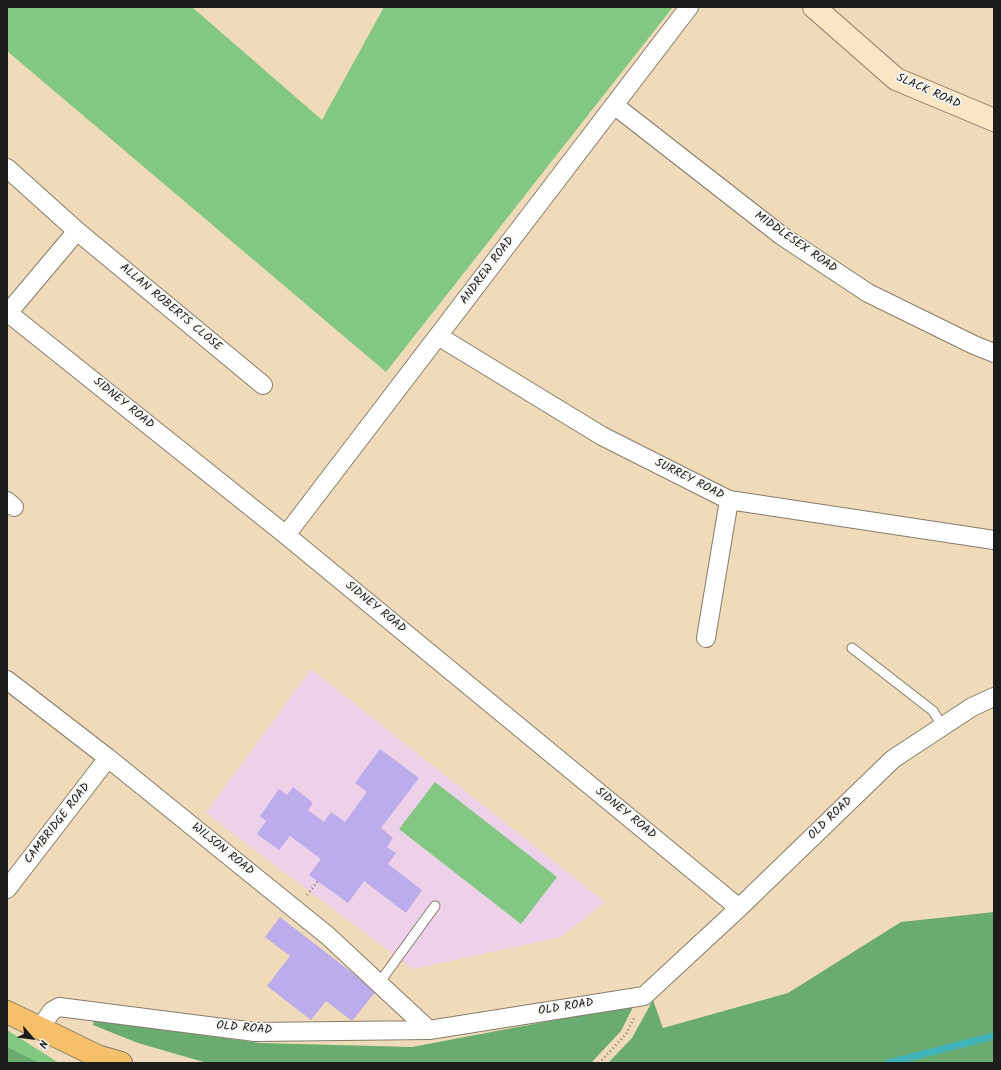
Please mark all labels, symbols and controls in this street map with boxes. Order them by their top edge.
street label: SLACK ROAD [894,71,962,113]
street label: MIDDLESEX ROAD [751,209,839,277]
street label: ANDREW ROAD [458,234,518,308]
street label: ALLAN ROBERTS CLOSE [116,261,224,355]
street label: SIDNEY ROAD [90,375,156,433]
street label: SURREY ROAD [652,456,726,504]
street label: SIDNEY ROAD [342,579,408,637]
street label: CAMBRIDGE ROAD [22,781,94,867]
street label: SIDNEY ROAD [592,785,658,843]
street label: OLD ROAD [806,794,856,844]
street label: WILSON ROAD [188,821,256,879]
street label: OLD ROAD [537,997,595,1019]
north arrow [12,1018,52,1058]
street label: OLD ROAD [216,1019,272,1039]
text: N [33,1036,52,1051]

